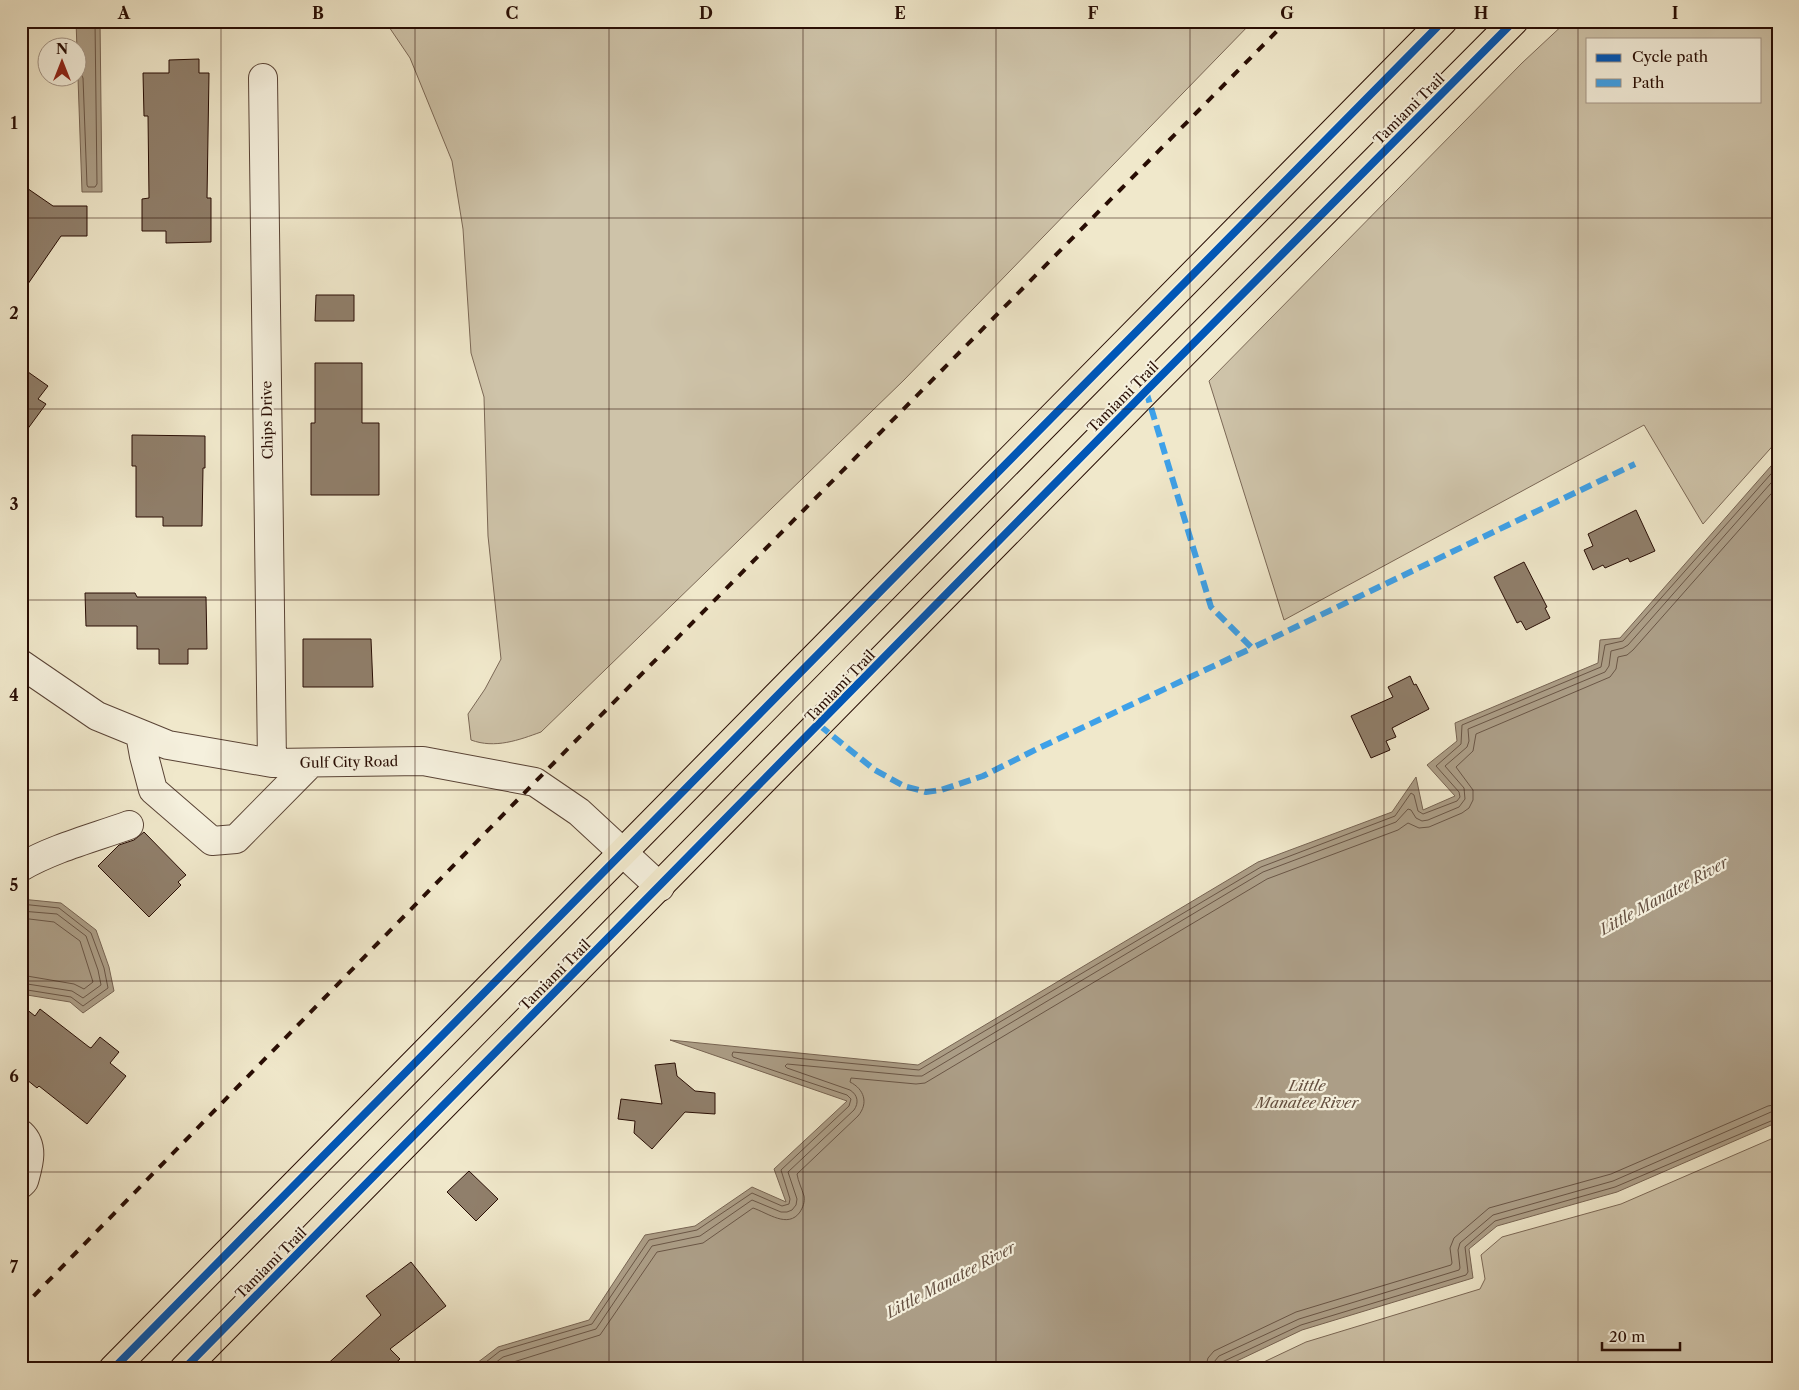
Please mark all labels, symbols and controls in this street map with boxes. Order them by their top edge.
text: A [117,3,131,23]
text: B [312,3,324,23]
text: C [506,3,518,23]
text: D [699,3,713,23]
text: E [894,3,906,23]
text: F [1088,3,1099,23]
text: G [1280,3,1294,23]
text: H [1474,3,1488,23]
text: I [1672,3,1679,23]
north arrow [38,38,88,88]
legend [1586,38,1762,102]
text: N [56,40,68,58]
text: Cycle path [1632,47,1709,66]
street label: Tamiami Trail [1370,70,1448,148]
text: Path [1632,73,1665,92]
text: 1 [10,113,18,133]
text: 2 [9,303,19,323]
street label: Tamiami Trail [1084,358,1162,436]
street label: Chips Drive [257,380,277,459]
text: 3 [9,494,19,514]
street label: Tamiami Trail [801,646,879,726]
text: 4 [9,685,19,705]
street label: Gulf City Road [300,752,399,772]
water label: Little Manatee River [1595,852,1732,939]
text: 5 [10,875,19,895]
street label: Tamiami Trail [516,936,594,1014]
text: 6 [9,1066,19,1086]
water label: Little Manatee River [1254,1076,1359,1112]
street label: Tamiami Trail [232,1224,310,1302]
water label: Little Manatee River [882,1237,1020,1322]
text: 7 [10,1257,19,1277]
scale bar [1602,1320,1679,1352]
text: 20 m [1609,1327,1645,1346]

